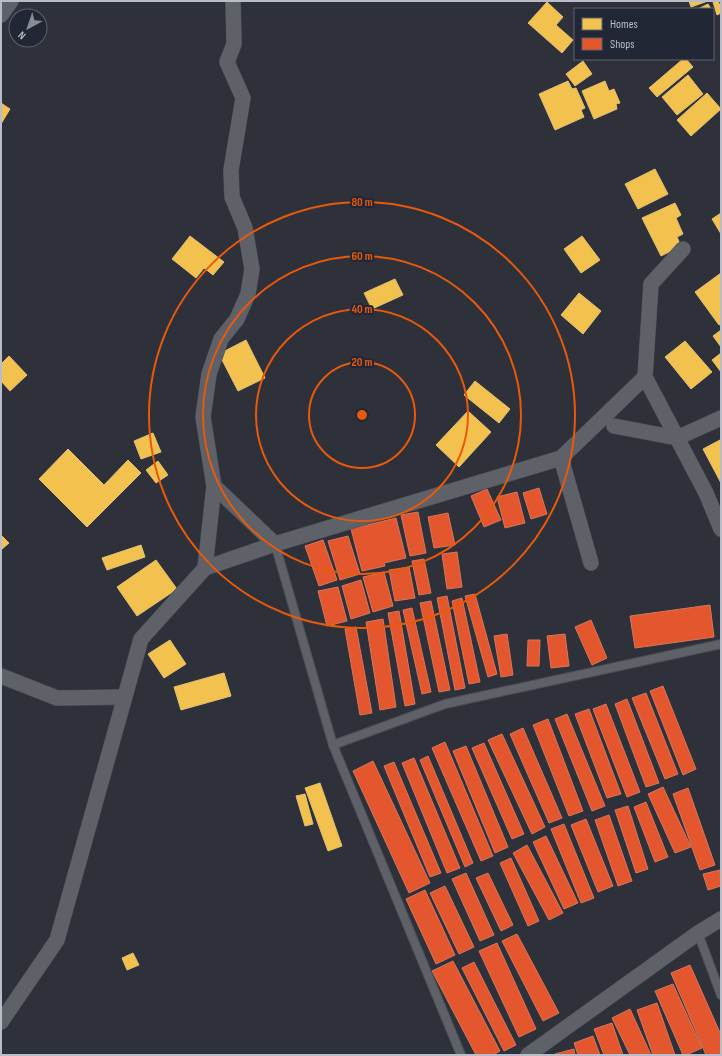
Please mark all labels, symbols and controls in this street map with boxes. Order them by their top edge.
north arrow [8,8,48,48]
legend [574,8,714,60]
text: Homes [610,17,638,32]
text: N [15,28,28,42]
text: Shops [610,37,635,52]
text: 80 m [351,195,373,210]
text: 60 m [351,249,373,264]
text: 40 m [351,302,373,317]
text: 20 m [352,355,372,370]
centre of rings [355,408,369,422]

